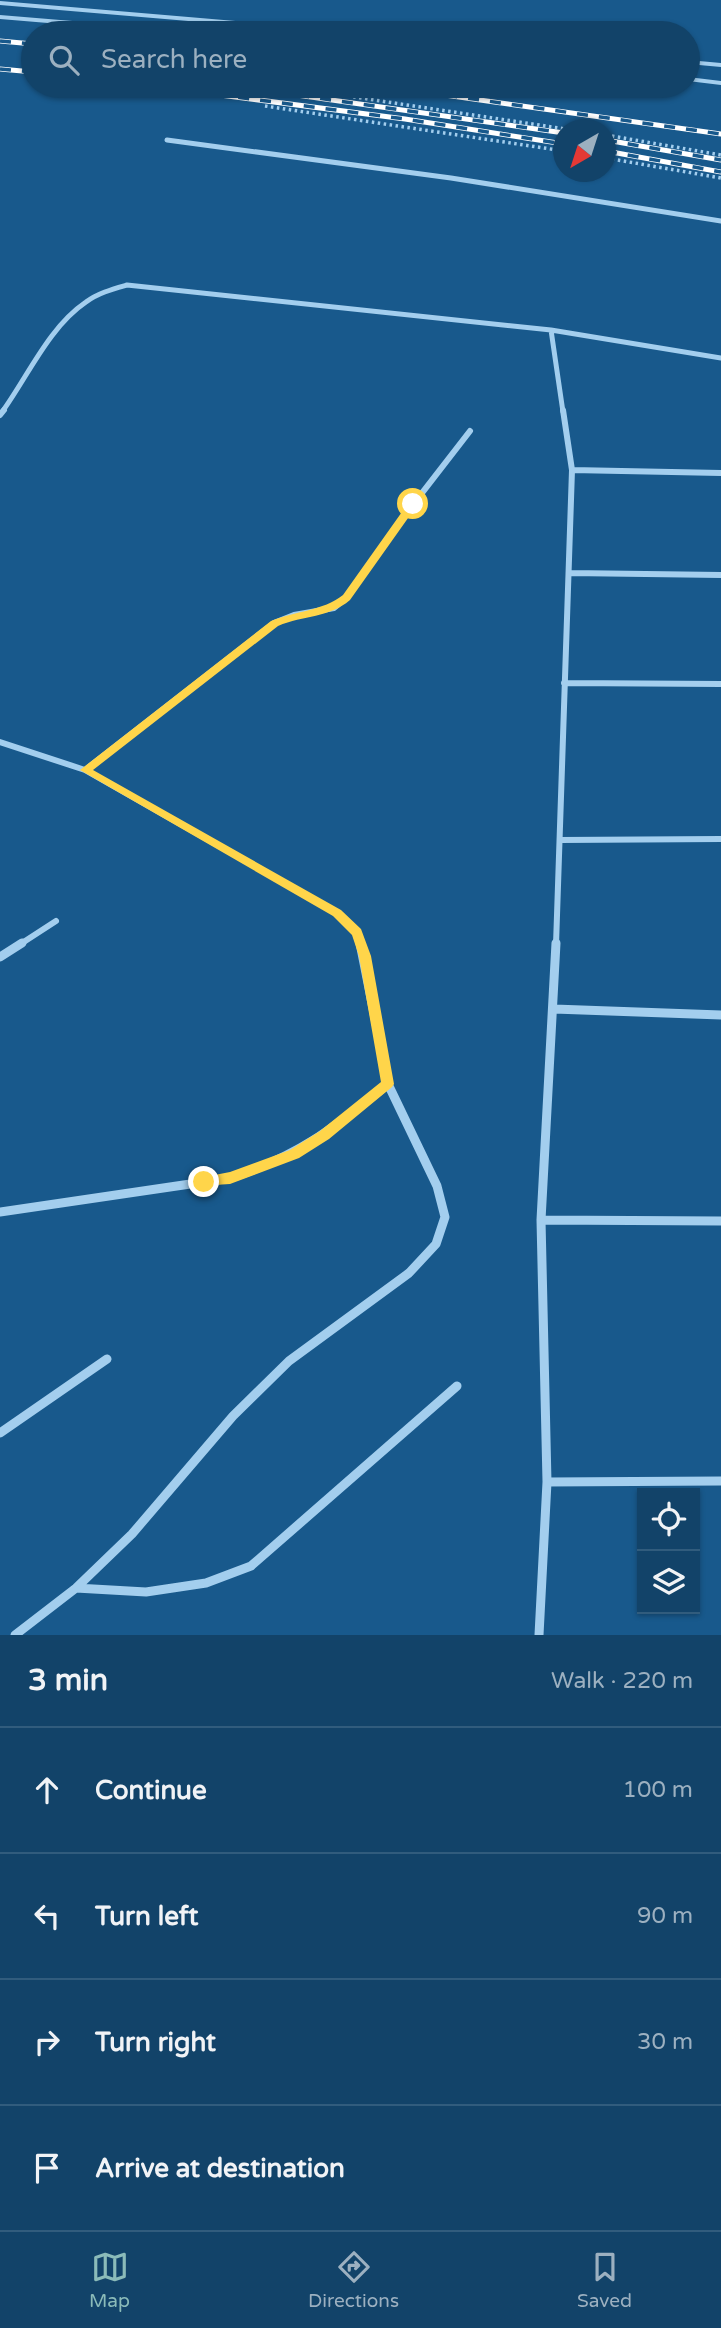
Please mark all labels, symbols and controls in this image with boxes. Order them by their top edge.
search box [21,21,700,98]
icon: search [45,41,83,79]
text: Search here [101,44,247,75]
north arrow [553,119,616,182]
route start [397,488,428,519]
route end [188,1166,219,1197]
map controls [637,1488,700,1614]
button: locate [637,1488,700,1551]
button: layers [637,1551,700,1614]
text: 3 min [28,1662,108,1699]
text: Walk · 220 m [551,1667,693,1695]
icon: ahead [28,1771,66,1809]
text: Continue [95,1775,207,1806]
text: 100 m [623,1776,693,1804]
icon: left [28,1897,66,1935]
text: Turn left [95,1901,198,1932]
text: 90 m [637,1902,693,1930]
icon: right [28,2023,66,2061]
text: Turn right [95,2027,216,2058]
text: 30 m [637,2028,693,2056]
icon: arrive [28,2149,66,2187]
text: Arrive at destination [95,2153,345,2184]
tab: Map [89,2248,130,2312]
tab: Directions [308,2248,399,2312]
tab: Saved [577,2248,632,2312]

